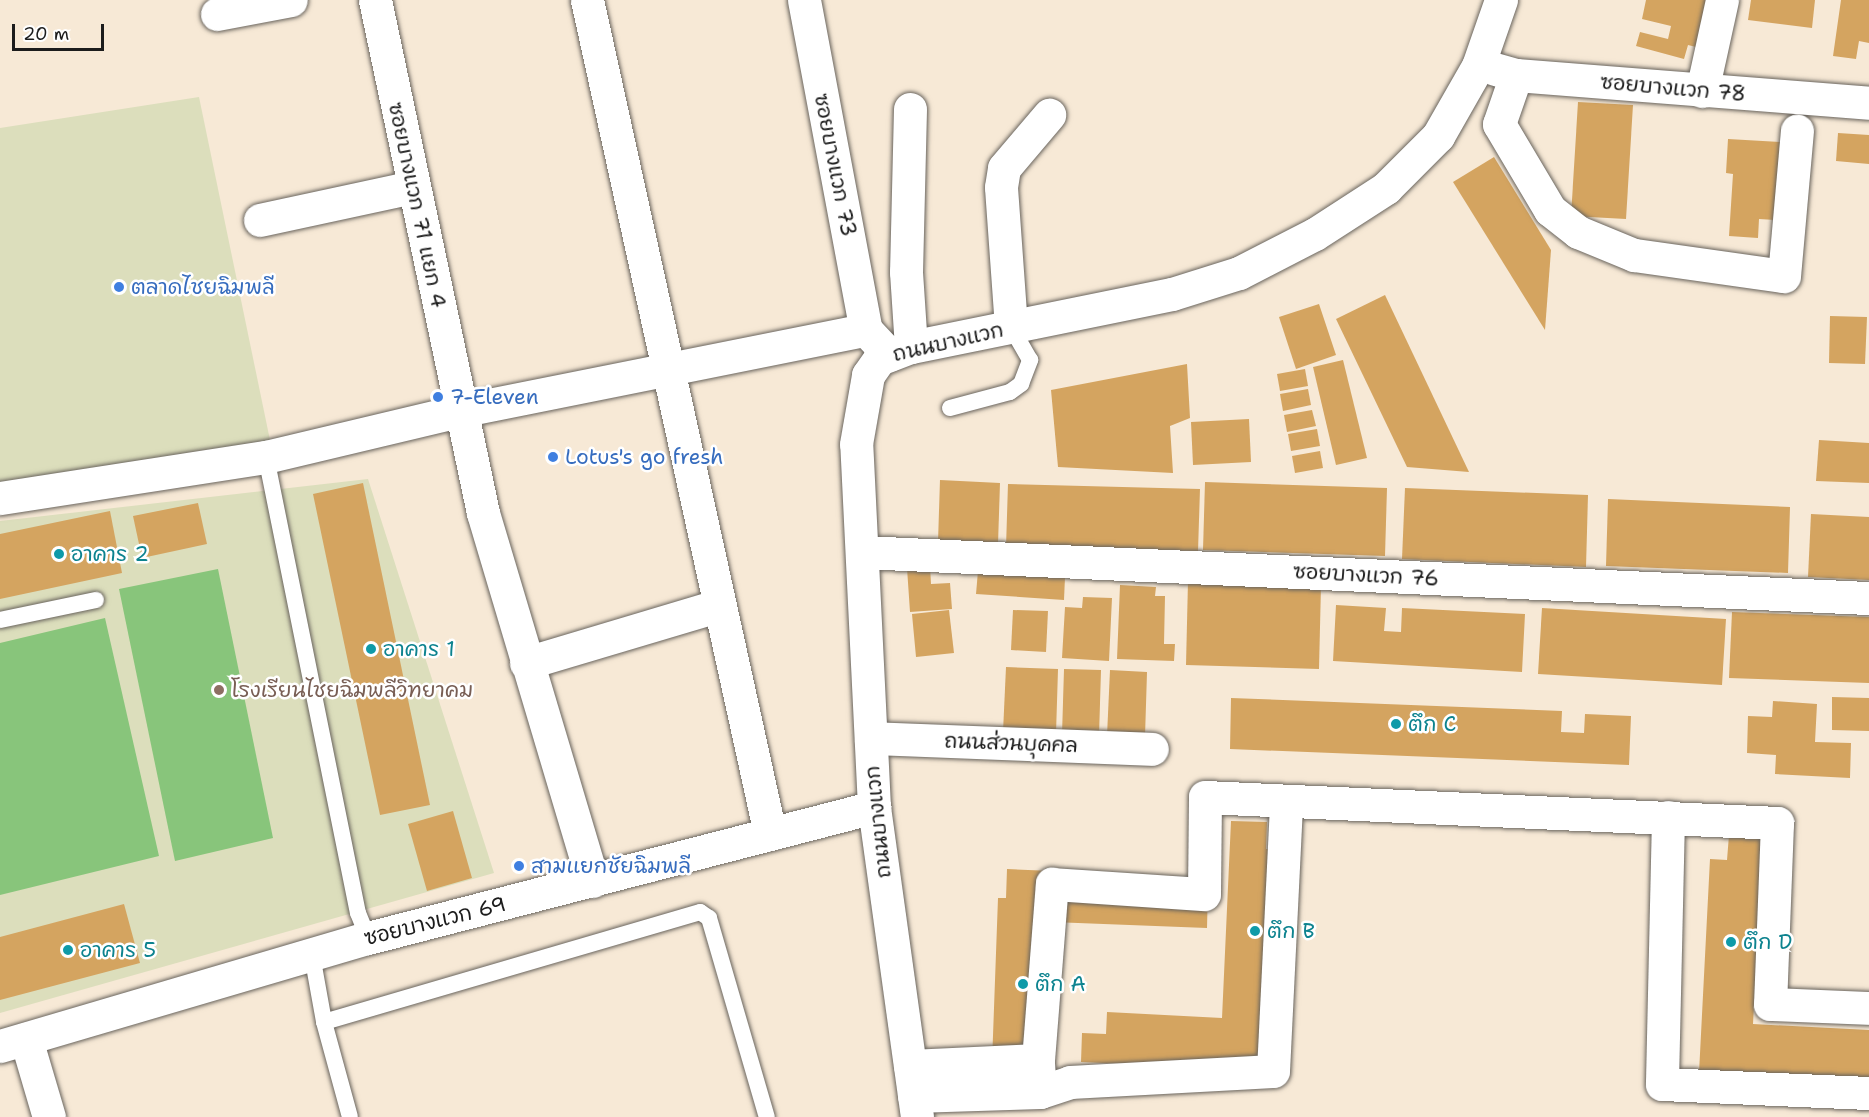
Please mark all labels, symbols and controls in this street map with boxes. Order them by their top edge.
scale bar [15,12,106,50]
text: 20 m [23,22,69,46]
street label: ซอยบางแวก 78 [1599,69,1747,107]
street label: ซอยบางแวก 73 [809,91,861,239]
street label: ซอยบางแวก 71 แยก 4 [383,100,451,310]
place label: ตลาดไชยฉิมพลี [131,274,275,300]
marker: ตลาดไชยฉิมพลี [112,280,126,294]
street label: ถนนบางแวก [890,317,1006,367]
place label: 7-Eleven [450,384,539,410]
marker: 7-Eleven [431,390,445,404]
place label: Lotus's go fresh [565,444,723,470]
marker: Lotus's go fresh [546,450,560,464]
place label: อาคาร 2 [71,541,149,567]
marker: อาคาร 2 [52,547,66,561]
street label: ซอยบางแวก 76 [1292,559,1440,591]
place label: อาคาร 1 [383,636,455,662]
marker: อาคาร 1 [364,642,378,656]
place label: โรงเรียนไชยฉิมพลีวิทยาคม [231,677,473,703]
marker: โรงเรียนไชยฉิมพลีวิทยาคม [212,683,226,697]
place label: ตึก C [1408,711,1456,737]
marker: ตึก C [1389,717,1403,731]
street label: ถนนส่วนบุคคล [944,728,1078,758]
street label: ถนนบางแวก [860,765,896,879]
place label: สามแยกชัยฉิมพลี [531,853,691,879]
marker: สามแยกชัยฉิมพลี [512,859,526,873]
street label: ซอยบางแวก 69 [362,891,508,951]
place label: ตึก B [1267,918,1315,944]
marker: ตึก B [1248,924,1262,938]
place label: ตึก D [1743,929,1792,955]
marker: ตึก D [1724,935,1738,949]
place label: อาคาร 5 [80,937,156,963]
marker: อาคาร 5 [61,943,75,957]
place label: ตึก A [1035,971,1086,997]
marker: ตึก A [1016,977,1030,991]

